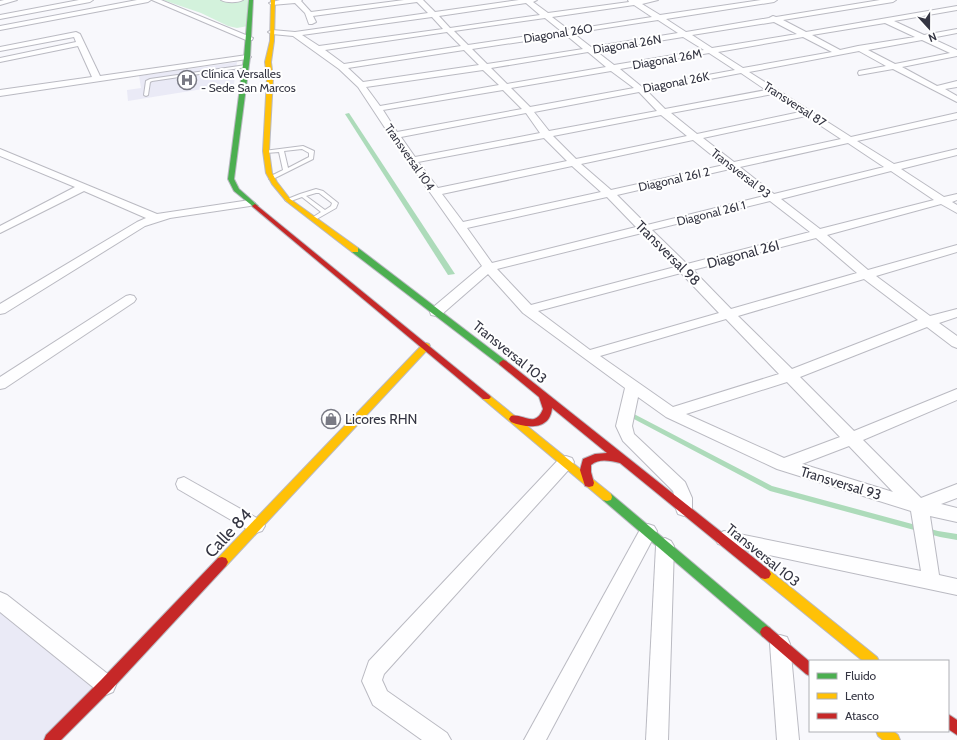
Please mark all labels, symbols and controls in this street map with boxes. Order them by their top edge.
north arrow [909,8,949,48]
street label: Diagonal 26O [522,20,594,46]
text: N [926,29,939,45]
street label: Diagonal 26N [592,31,662,57]
street label: Diagonal 26M [631,45,703,72]
place label: Clínica Versalles - Sede San Marcos [201,66,296,95]
street label: Diagonal 26K [641,68,711,96]
hospital icon: Clínica Versalles - Sede San Marcos [176,69,198,91]
street label: Transversal 87 [761,78,829,130]
street label: Transversal 104 [382,121,438,193]
street label: Transversal 93 [708,145,774,201]
street label: Diagonal 26I 2 [637,164,711,194]
street label: Diagonal 26I 1 [675,197,747,229]
street label: Transversal 98 [632,217,704,289]
street label: Diagonal 26I [705,236,781,272]
street label: Transversal 103 [469,317,551,387]
shop icon: Licores RHN [320,408,342,430]
place label: Licores RHN [345,410,417,428]
street label: Transversal 93 [798,462,884,504]
street label: Calle 84 [200,504,256,561]
street label: Transversal 103 [722,520,804,590]
legend [809,660,949,732]
text: Fluido [845,668,877,683]
text: Lento [845,688,875,703]
text: Atasco [845,708,879,723]

